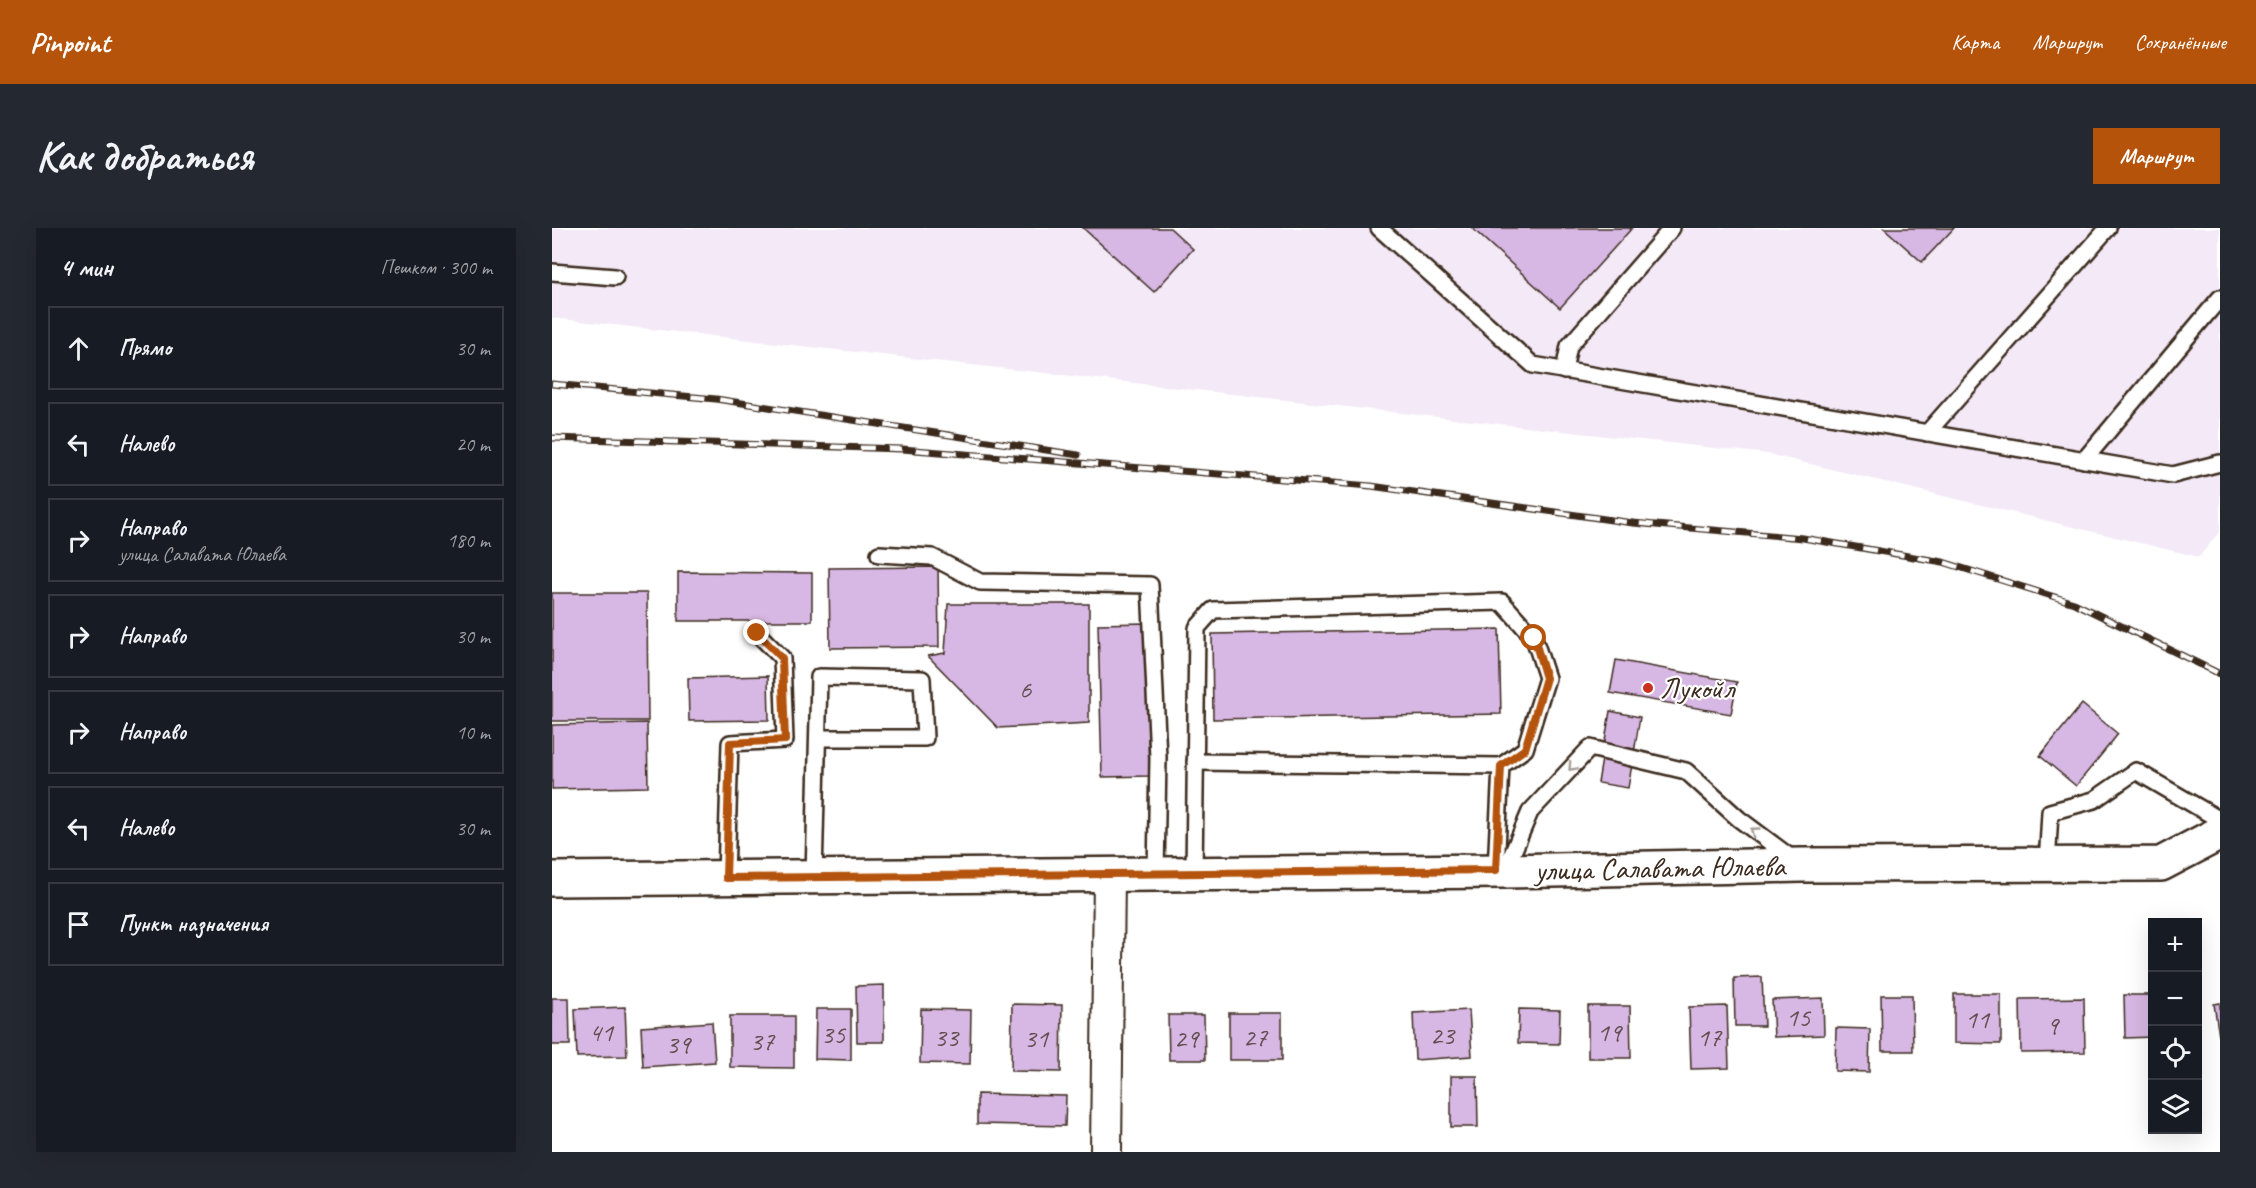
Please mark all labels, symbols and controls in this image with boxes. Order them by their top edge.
text: Pinpoint [30,25,110,60]
text: Карта [1951,29,2000,55]
text: Маршрут [2033,29,2102,55]
text: Сохранённые [2135,29,2226,55]
button: Маршрут [2093,128,2220,184]
text: Как добраться [36,130,253,183]
text: 4 мин [60,251,113,284]
text: Пешком · 300 m [380,255,492,280]
icon: ahead [62,332,95,365]
text: Прямо [119,334,171,362]
text: 30 m [456,336,490,361]
icon: left [62,428,95,461]
text: Налево [119,430,175,458]
text: 20 m [456,432,490,457]
text: Направо [119,514,186,542]
icon: right [62,524,95,557]
text: 180 m [447,528,490,553]
text: улица Салавата Юлаева [119,542,286,567]
route end [743,619,769,645]
icon: right [62,620,95,653]
text: Направо [119,622,186,650]
text: 30 m [456,624,490,649]
route start [1520,624,1546,650]
place label: Лукойл [1660,669,1736,707]
house number: 6 [1019,672,1032,706]
marker: Лукойл [1641,681,1655,695]
icon: right [62,716,95,749]
text: Направо [119,718,186,746]
text: 10 m [456,720,490,745]
one-way arrow [1568,760,1579,770]
icon: left [62,812,95,845]
text: Налево [119,814,175,842]
text: 30 m [456,816,490,841]
one-way arrow [1750,827,1761,838]
street label: улица Салавата Юлаева [1533,847,1787,889]
icon: arrive [62,908,95,941]
text: Пункт назначения [119,910,268,938]
map controls [2148,918,2202,1134]
button: + [2148,918,2202,972]
button: − [2148,972,2202,1026]
house number: 15 [1786,1000,1812,1034]
house number: 11 [1965,1002,1991,1036]
house number: 9 [2046,1008,2060,1042]
house number: 41 [589,1015,615,1049]
house number: 19 [1597,1015,1623,1049]
house number: 35 [821,1017,847,1051]
house number: 23 [1430,1018,1456,1052]
house number: 33 [934,1020,960,1054]
house number: 27 [1243,1020,1269,1054]
house number: 17 [1697,1020,1723,1054]
house number: 31 [1024,1021,1050,1055]
house number: 29 [1174,1021,1200,1055]
house number: 37 [750,1024,776,1058]
button: locate [2148,1026,2202,1080]
house number: 39 [666,1027,692,1061]
button: layers [2148,1080,2202,1134]

